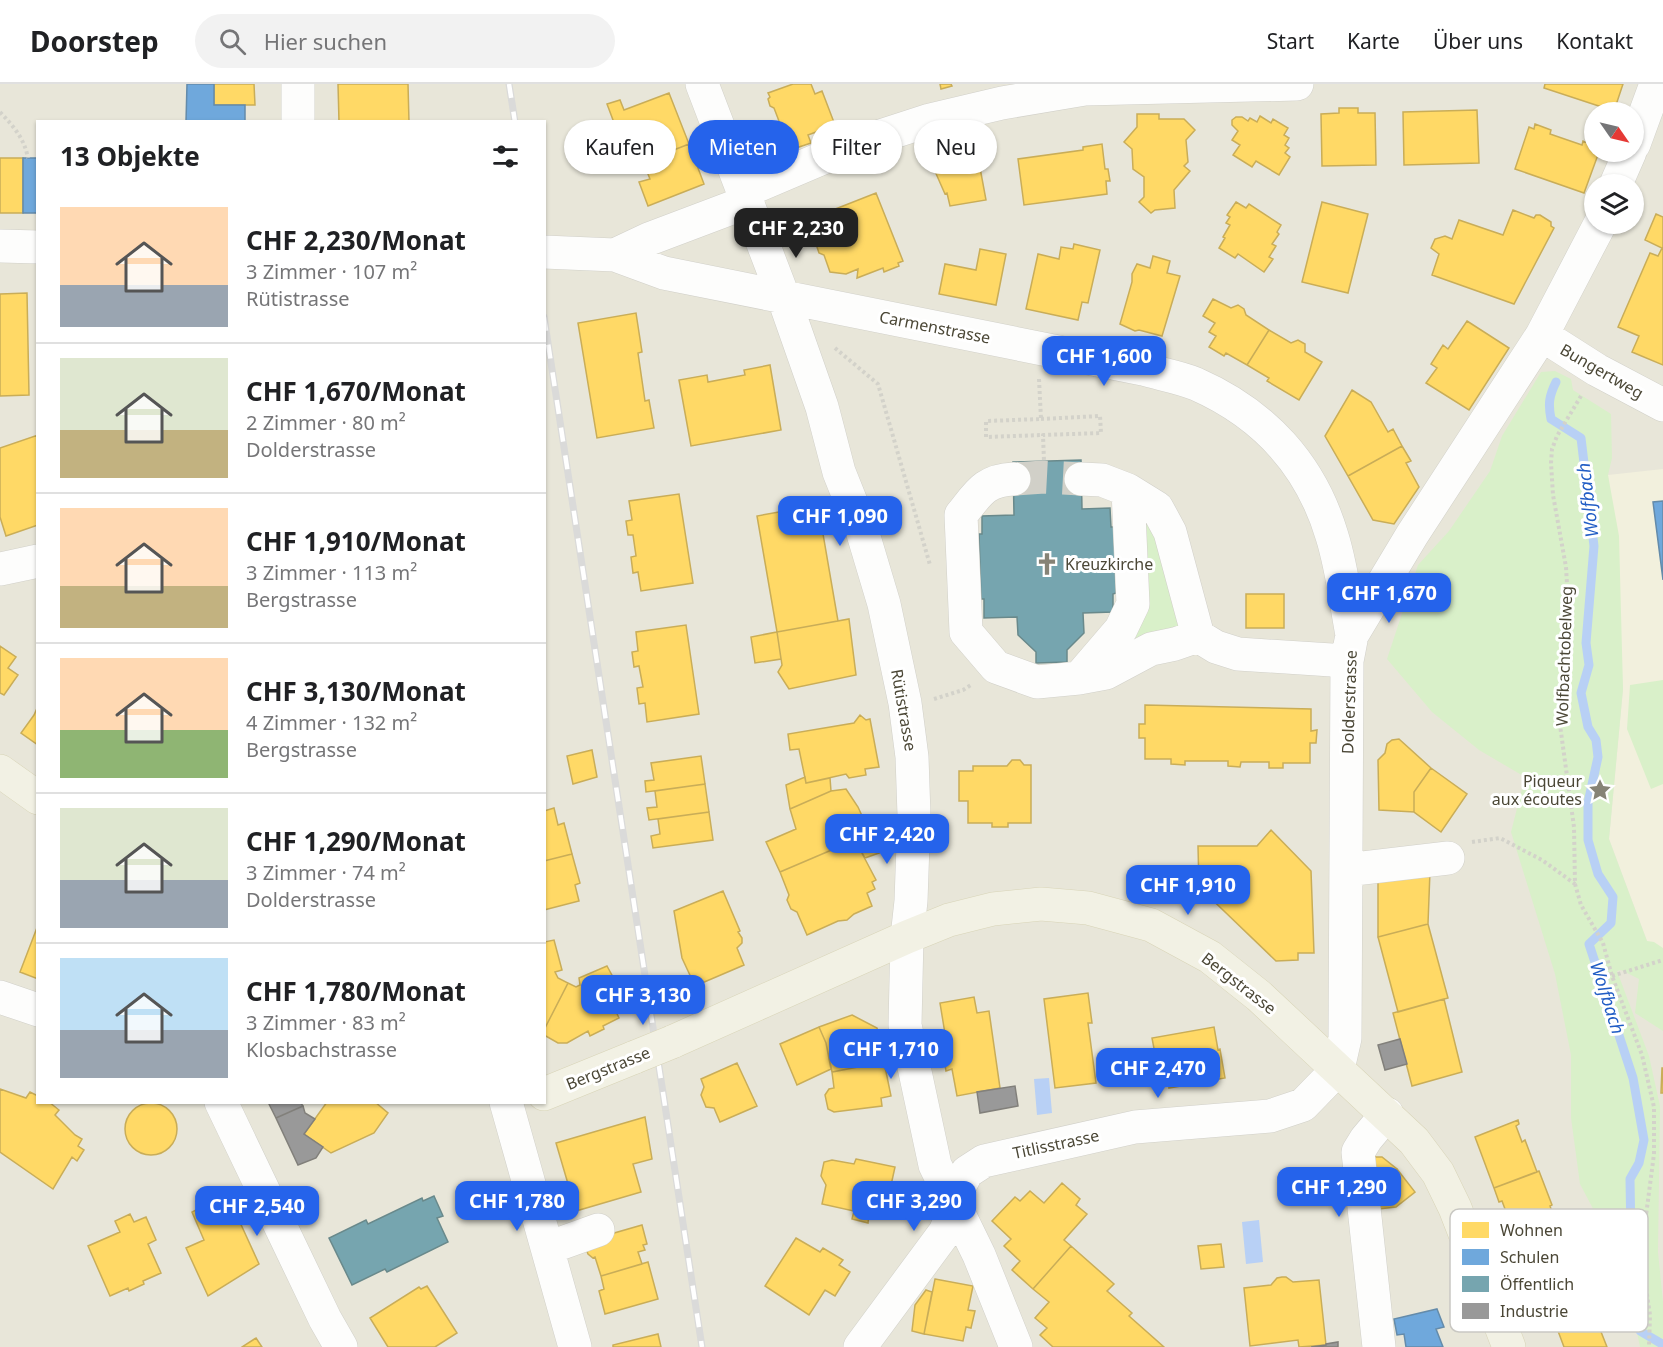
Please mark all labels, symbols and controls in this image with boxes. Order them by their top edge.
search box [195,14,615,68]
text: Doorstep [30,22,159,60]
icon: search [216,25,249,58]
text: Hier suchen [264,26,387,56]
text: Start [1267,27,1314,55]
text: Karte [1347,27,1400,55]
text: Über uns [1433,27,1523,55]
text: Kontakt [1556,27,1633,55]
north arrow [1584,102,1644,162]
map controls [1584,102,1644,234]
chip: Kaufen [564,120,676,174]
chip: Mieten [688,120,799,174]
chip: Filter [811,120,902,174]
chip: Neu [914,120,997,174]
text: 13 Objekte [60,138,200,174]
icon: filters [489,140,522,173]
button: layers [1584,174,1644,234]
pin: CHF 2,230 [727,208,865,259]
text: CHF 2,230 [748,214,844,241]
text: CHF 2,230/Monat [246,222,466,258]
icon: home [108,231,180,303]
text: 3 Zimmer · 107 m² [246,258,417,285]
text: Rütistrasse [246,285,350,312]
street label: Carmenstrasse [878,305,992,349]
pin: CHF 1,600 [1035,336,1173,387]
street label: Bungertweg [1556,338,1648,404]
text: CHF 1,600 [1056,342,1152,369]
text: CHF 1,670/Monat [246,373,466,409]
icon: home [108,382,180,454]
text: 2 Zimmer · 80 m² [246,409,406,436]
text: Dolderstrasse [246,436,376,463]
water label: Wolfbach [1571,462,1603,539]
pin: CHF 1,090 [771,496,909,547]
text: CHF 1,090 [792,502,888,529]
text: CHF 1,910/Monat [246,523,466,559]
icon: home [108,532,180,604]
church icon: Kreuzkirche [1034,551,1060,577]
place label: Kreuzkirche [1065,553,1153,575]
text: 3 Zimmer · 113 m² [246,559,417,586]
pin: CHF 1,670 [1320,573,1458,624]
text: CHF 1,670 [1341,579,1437,606]
text: Bergstrasse [246,586,357,613]
street label: Wolfbachtobelweg [1551,586,1577,726]
street label: Dolderstrasse [1336,650,1362,754]
street label: Rütistrasse [886,667,922,753]
text: CHF 3,130/Monat [246,673,466,709]
icon: home [108,682,180,754]
text: 4 Zimmer · 132 m² [246,709,417,736]
text: Bergstrasse [246,736,357,763]
place label: Piqueur aux écoutes [1492,770,1582,810]
place icon: Piqueur aux écoutes [1587,777,1613,803]
pin: CHF 2,420 [818,814,956,865]
text: CHF 2,420 [839,820,935,847]
text: CHF 1,290/Monat [246,823,466,859]
icon: home [108,832,180,904]
text: 3 Zimmer · 74 m² [246,859,406,886]
pin: CHF 1,910 [1119,865,1257,916]
text: CHF 1,910 [1140,871,1236,898]
text: Dolderstrasse [246,886,376,913]
street label: Bergstrasse [1197,947,1281,1019]
water label: Wolfbach [1585,958,1631,1037]
text: CHF 1,780/Monat [246,973,466,1009]
pin: CHF 3,130 [574,975,712,1026]
text: CHF 3,130 [595,981,691,1008]
icon: home [108,982,180,1054]
text: 3 Zimmer · 83 m² [246,1009,406,1036]
pin: CHF 1,710 [822,1029,960,1080]
text: CHF 1,710 [843,1035,939,1062]
text: Klosbachstrasse [246,1036,397,1063]
street label: Bergstrasse [563,1041,653,1095]
pin: CHF 2,470 [1089,1048,1227,1099]
text: CHF 2,470 [1110,1054,1206,1081]
street label: Titlisstrasse [1011,1124,1101,1164]
pin: CHF 1,290 [1270,1167,1408,1218]
text: CHF 1,290 [1291,1173,1387,1200]
pin: CHF 1,780 [448,1181,586,1232]
pin: CHF 3,290 [845,1181,983,1232]
pin: CHF 2,540 [188,1186,326,1237]
text: CHF 1,780 [469,1187,565,1214]
text: CHF 3,290 [866,1187,962,1214]
text: CHF 2,540 [209,1192,305,1219]
legend [1450,1209,1648,1332]
text: Wohnen [1500,1219,1563,1241]
text: Schulen [1500,1246,1559,1268]
text: Öffentlich [1500,1273,1574,1295]
text: Industrie [1500,1300,1568,1322]

